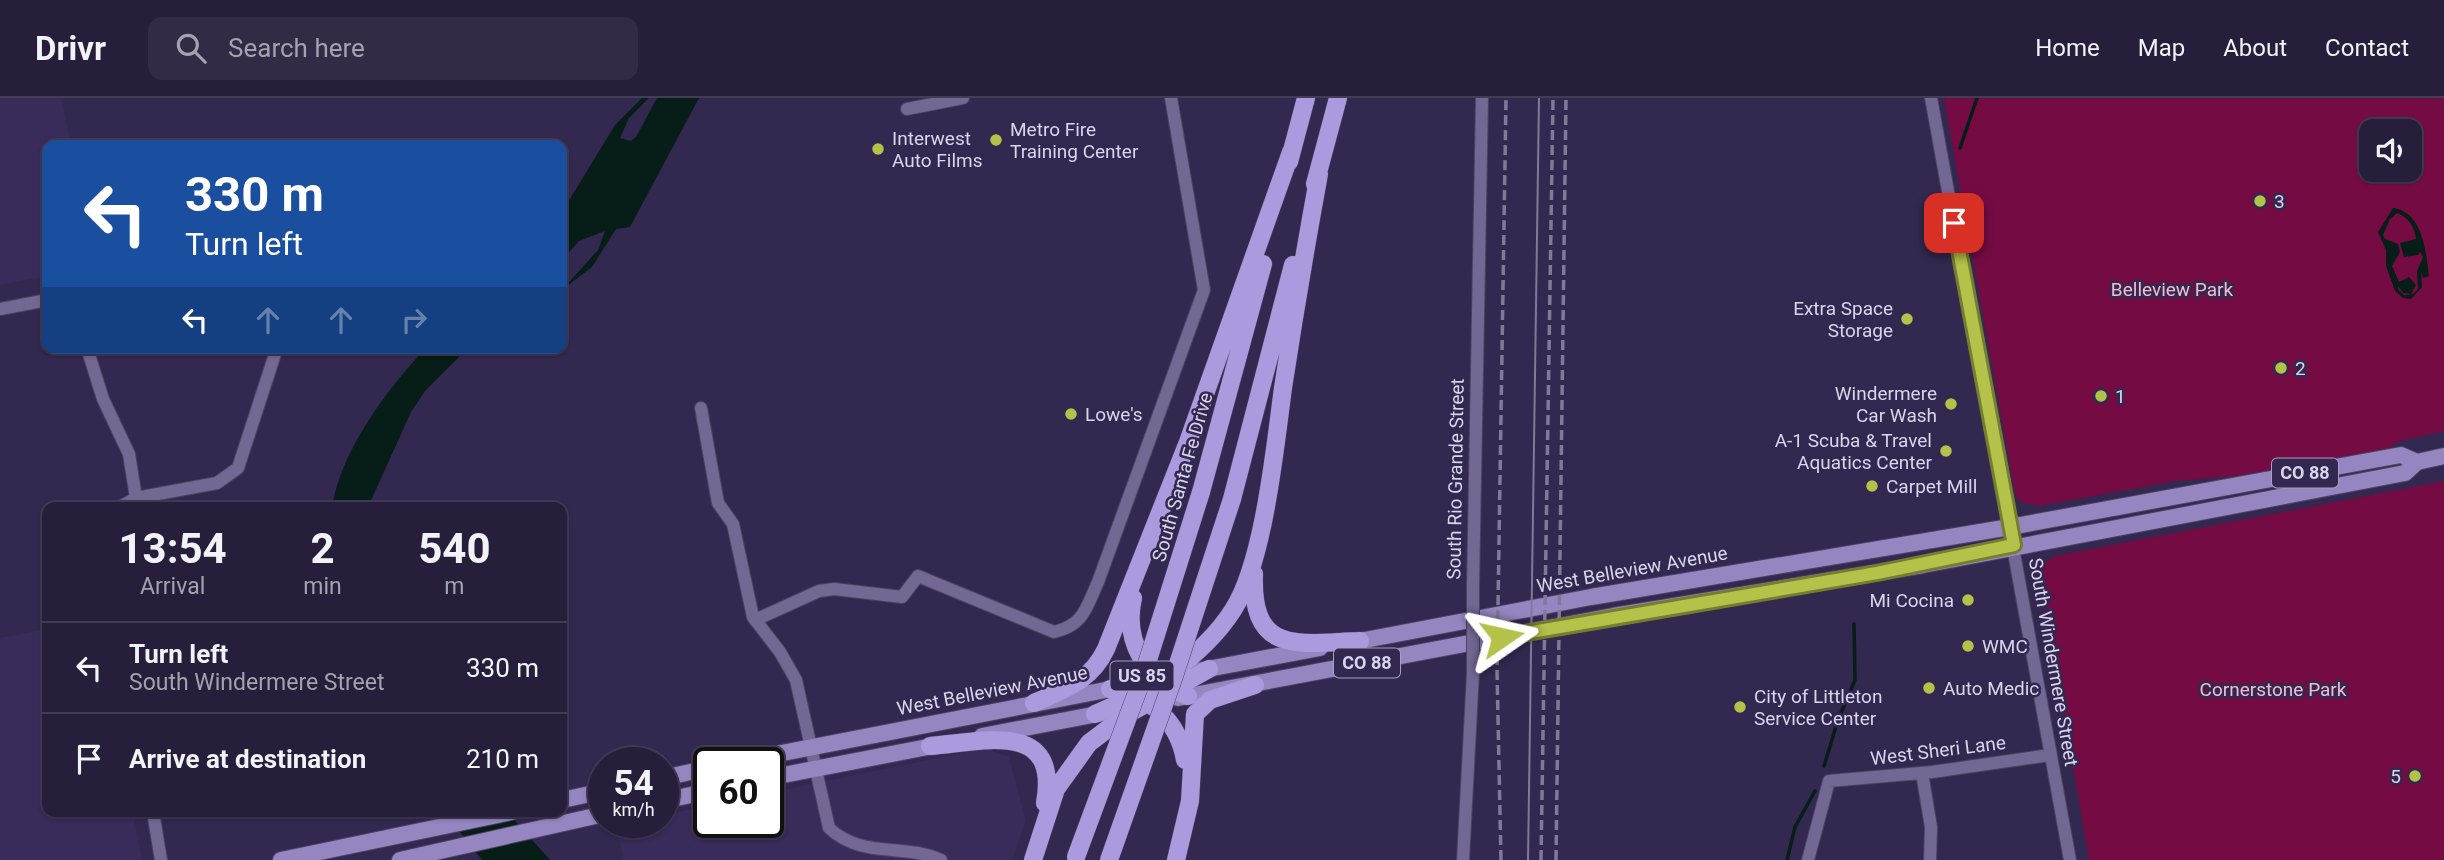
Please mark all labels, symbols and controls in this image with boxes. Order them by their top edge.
search box [148,17,638,80]
text: Drivr [35,29,106,68]
icon: search [172,29,210,67]
text: Search here [228,33,365,63]
text: Home [2035,34,2100,62]
text: Map [2138,34,2185,62]
text: About [2223,34,2287,62]
text: Contact [2325,34,2409,62]
place label: Metro Fire Training Center [1010,118,1139,163]
map controls [2359,119,2422,182]
button: sound [2359,119,2422,182]
place label: Interwest Auto Films [892,127,983,172]
marker: Metro Fire Training Center [988,132,1004,148]
marker: Interwest Auto Films [870,141,886,157]
text: 330 m [185,166,324,223]
icon: left [70,168,161,259]
place label: 3 [2274,190,2285,213]
pin [1924,193,1984,253]
marker: 3 [2252,193,2268,209]
icon: arrive [1935,204,1973,242]
text: Turn left [185,225,303,263]
park label: Belleview Park [2111,278,2234,301]
place label: Extra Space Storage [1793,297,1893,342]
icon: left [176,301,214,339]
icon: ahead [249,301,287,339]
icon: ahead [322,301,360,339]
icon: right [395,301,433,339]
marker: Extra Space Storage [1899,311,1915,327]
place label: 2 [2295,357,2306,380]
marker: 2 [2273,360,2289,376]
street label: South Rio Grande Street [1442,378,1469,580]
place label: Windermere Car Wash [1835,382,1937,427]
place label: 1 [2115,385,2126,408]
marker: 1 [2093,388,2109,404]
street label: South Santa Fe Drive [1147,390,1218,564]
marker: Windermere Car Wash [1943,396,1959,412]
place label: Lowe's [1085,403,1143,426]
marker: Lowe's [1063,406,1079,422]
place label: A-1 Scuba & Travel Aquatics Center [1775,429,1933,474]
marker: A-1 Scuba & Travel Aquatics Center [1938,443,1954,459]
road number: CO 88 [2272,458,2338,488]
place label: Carpet Mill [1886,475,1977,498]
marker: Carpet Mill [1864,478,1880,494]
text: 13:54 [119,524,227,573]
text: 2 [310,524,335,573]
text: 540 [418,524,491,573]
street label: West Belleview Avenue [1535,541,1729,598]
street label: South Windermere Street [2024,556,2083,768]
text: Arrival [140,573,205,600]
text: min [303,573,342,600]
text: m [444,573,464,600]
place label: Mi Cocina [1869,589,1954,612]
marker: Mi Cocina [1960,592,1976,608]
position arrow [1465,600,1539,674]
place label: WMC [1982,635,2028,658]
marker: WMC [1960,638,1976,654]
text: Turn left [129,639,228,669]
road number: CO 88 [1334,648,1400,678]
icon: left [70,649,108,687]
text: 330 m [466,653,539,683]
street label: West Belleview Avenue [895,661,1089,720]
road number: US 85 [1110,662,1174,690]
text: South Windermere Street [129,669,385,696]
place label: Auto Medic [1943,677,2039,700]
park label: Cornerstone Park [2200,678,2347,701]
marker: Auto Medic [1921,680,1937,696]
place label: City of Littleton Service Center [1754,685,1882,730]
marker: City of Littleton Service Center [1732,699,1748,715]
street label: West Sheri Lane [1869,731,2007,770]
icon: arrive [70,740,108,778]
text: Arrive at destination [129,744,366,774]
text: 210 m [466,744,539,774]
speed limit sign: 60 [693,747,784,838]
text: 54 [613,763,654,804]
place label: 5 [2390,765,2401,788]
marker: 5 [2407,768,2423,784]
text: km/h [612,799,655,820]

